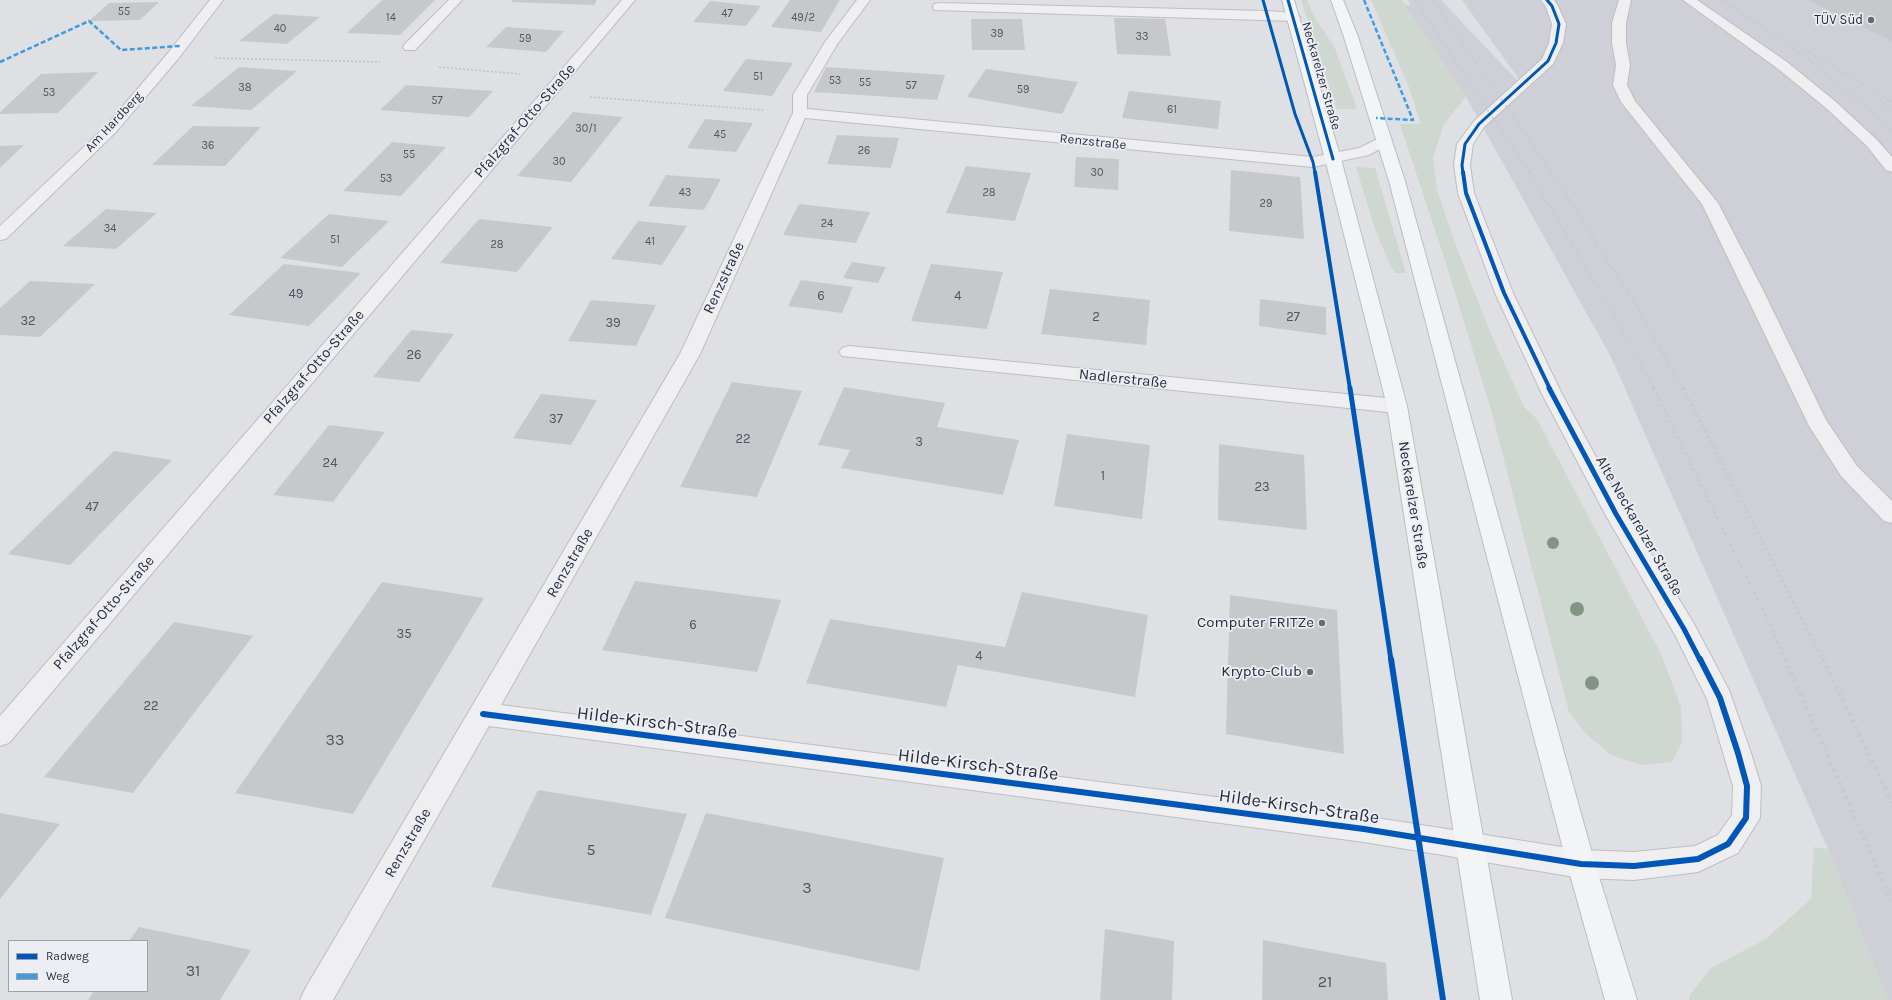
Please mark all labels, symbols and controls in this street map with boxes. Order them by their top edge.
house number: 55 [118,5,130,19]
house number: 47 [721,7,733,21]
house number: 14 [386,11,396,25]
house number: 49/2 [791,11,815,25]
place label: TÜV Süd [1814,12,1863,28]
marker: TÜV Süd [1866,15,1876,25]
street label: Neckarelzer Straße [1298,20,1344,132]
house number: 40 [274,22,286,36]
house number: 39 [991,27,1003,41]
house number: 33 [1136,30,1148,44]
house number: 59 [519,32,531,46]
street label: Pfalzgraf-Otto-Straße [471,60,579,182]
house number: 51 [753,70,763,84]
house number: 53 [829,74,841,88]
house number: 55 [859,76,871,90]
house number: 57 [905,79,917,93]
house number: 38 [238,81,252,95]
house number: 59 [1017,83,1029,97]
house number: 53 [43,86,55,100]
street label: Am Hardberg [82,88,146,156]
house number: 57 [431,94,443,108]
house number: 61 [1167,103,1177,117]
house number: 30/1 [575,122,597,136]
house number: 45 [714,128,726,142]
street label: Renzstraße [1059,131,1127,153]
house number: 36 [202,139,214,153]
house number: 26 [858,144,870,158]
house number: 55 [403,148,415,162]
house number: 30 [552,155,566,169]
house number: 30 [1090,166,1104,180]
house number: 53 [380,172,392,186]
house number: 43 [679,186,691,200]
house number: 28 [982,186,996,200]
house number: 29 [1260,197,1272,211]
house number: 24 [821,217,833,231]
house number: 34 [104,222,116,236]
house number: 51 [330,233,340,247]
house number: 41 [645,235,655,249]
house number: 28 [490,238,504,252]
street label: Renzstraße [700,239,748,317]
house number: 49 [289,286,303,302]
house number: 6 [817,288,825,304]
house number: 4 [954,288,962,304]
street label: Pfalzgraf-Otto-Straße [260,306,368,428]
house number: 2 [1092,309,1100,325]
house number: 27 [1286,309,1300,325]
house number: 32 [20,313,36,329]
house number: 39 [605,315,621,331]
house number: 26 [407,347,421,363]
street label: Nadlerstraße [1078,365,1168,393]
house number: 37 [549,411,563,427]
house number: 22 [735,431,751,447]
house number: 3 [915,434,923,450]
street label: Neckarelzer Straße [1394,440,1432,570]
street label: Alte Neckarelzer Straße [1592,453,1686,599]
house number: 24 [323,455,337,471]
house number: 1 [1101,468,1105,484]
house number: 23 [1254,479,1270,495]
house number: 47 [85,499,99,515]
street label: Renzstraße [543,525,597,601]
street label: Pfalzgraf-Otto-Straße [50,552,158,674]
place label: Computer FRITZe [1197,614,1314,632]
house number: 6 [689,617,697,633]
marker: Computer FRITZe [1317,618,1327,628]
house number: 35 [396,626,412,642]
house number: 4 [975,648,983,664]
place label: Krypto-Club [1221,663,1302,681]
marker: Krypto-Club [1305,667,1315,677]
house number: 22 [143,698,159,714]
street label: Hilde-Kirsch-Straße [575,702,739,744]
house number: 33 [326,730,344,750]
street label: Hilde-Kirsch-Straße [896,744,1060,786]
street label: Hilde-Kirsch-Straße [1217,785,1381,829]
street label: Renzstraße [381,805,435,881]
house number: 5 [586,840,596,860]
house number: 3 [802,878,812,898]
legend [8,940,148,992]
text: Radweg [46,949,89,963]
house number: 31 [186,961,200,981]
text: Weg [46,969,69,983]
house number: 21 [1318,972,1332,992]

